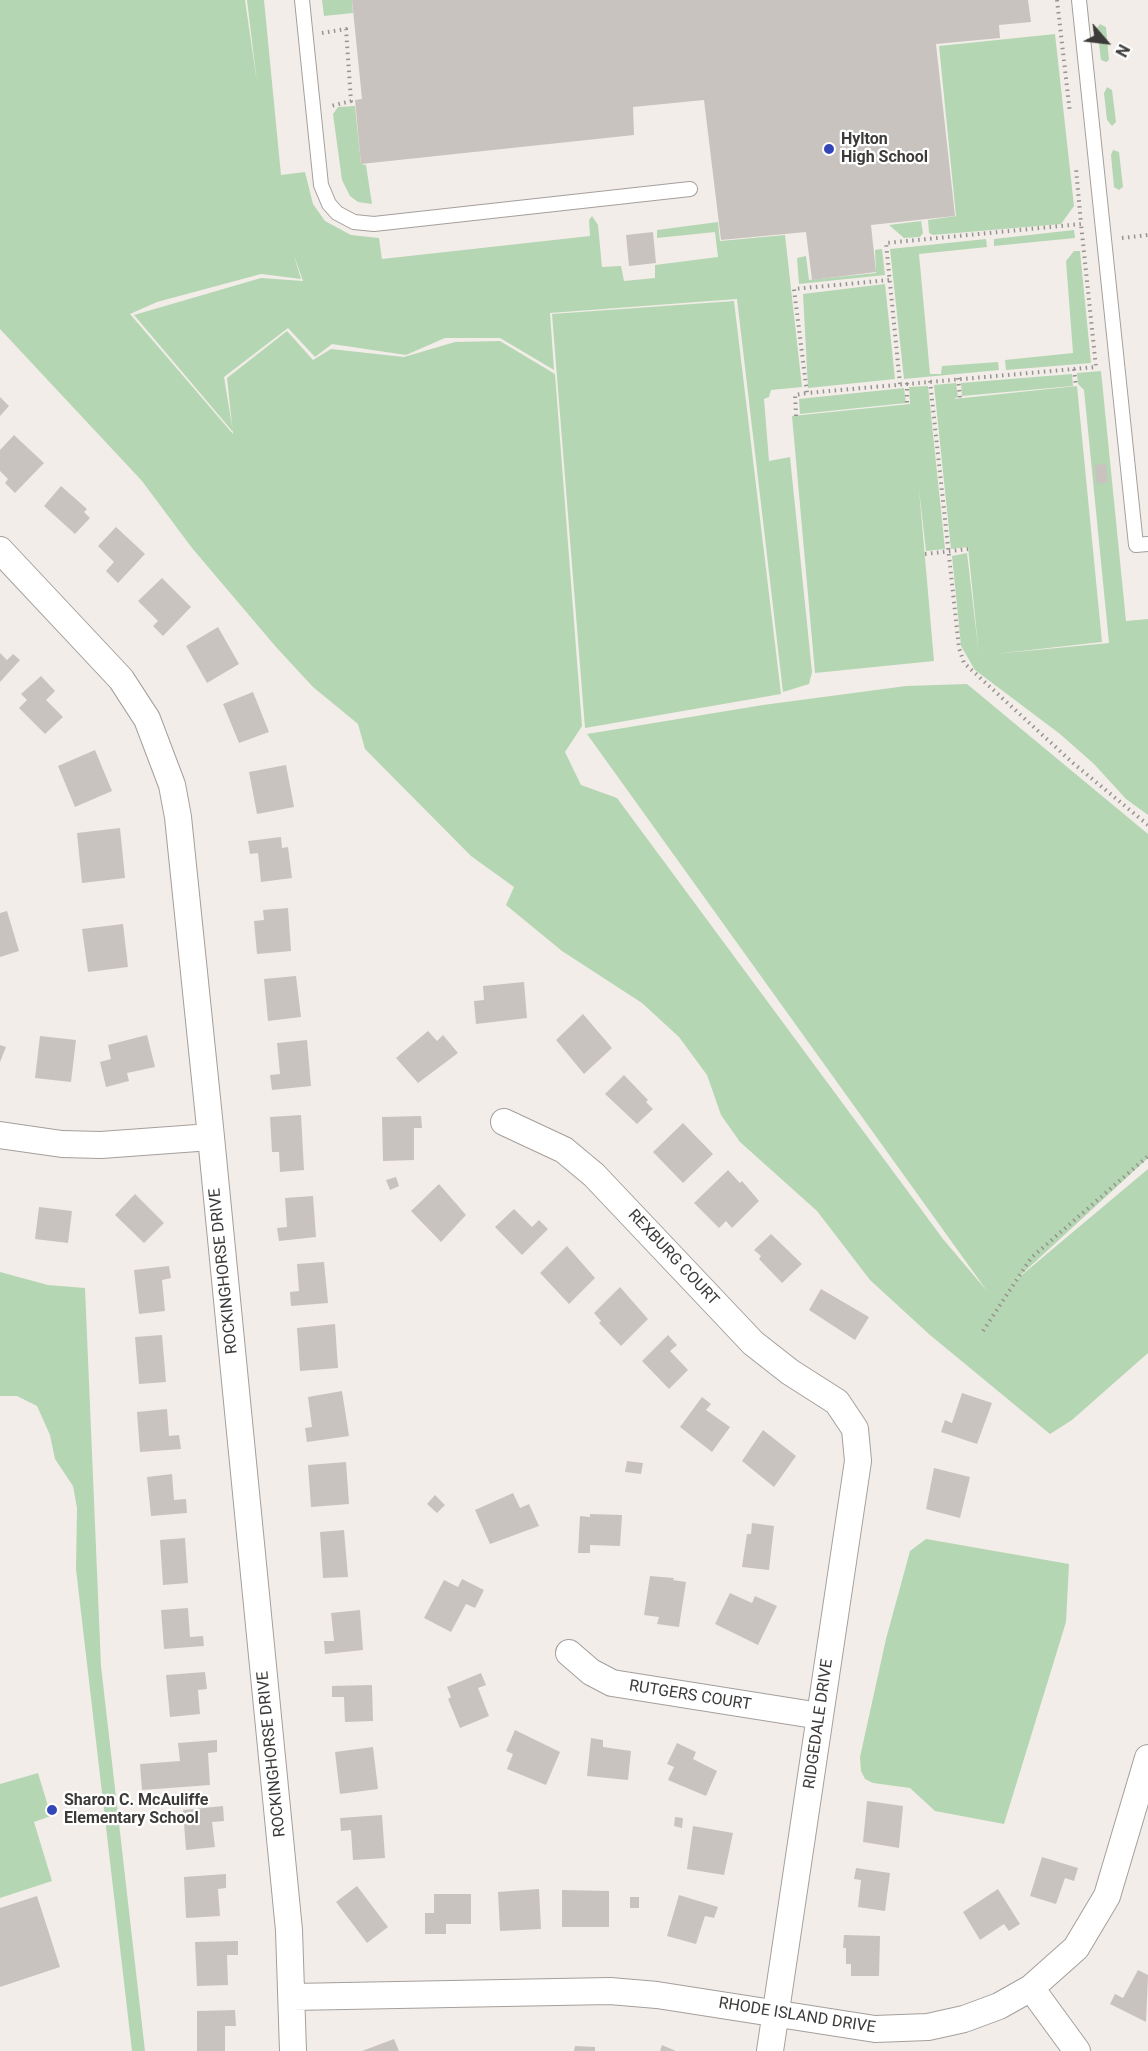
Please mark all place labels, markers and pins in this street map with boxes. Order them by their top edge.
place label: Hylton High School [841,130,928,168]
marker: Hylton High School [822,142,836,156]
place label: Sharon C. McAuliffe Elementary School [64,1791,208,1829]
marker: Sharon C. McAuliffe Elementary School [45,1803,59,1817]

